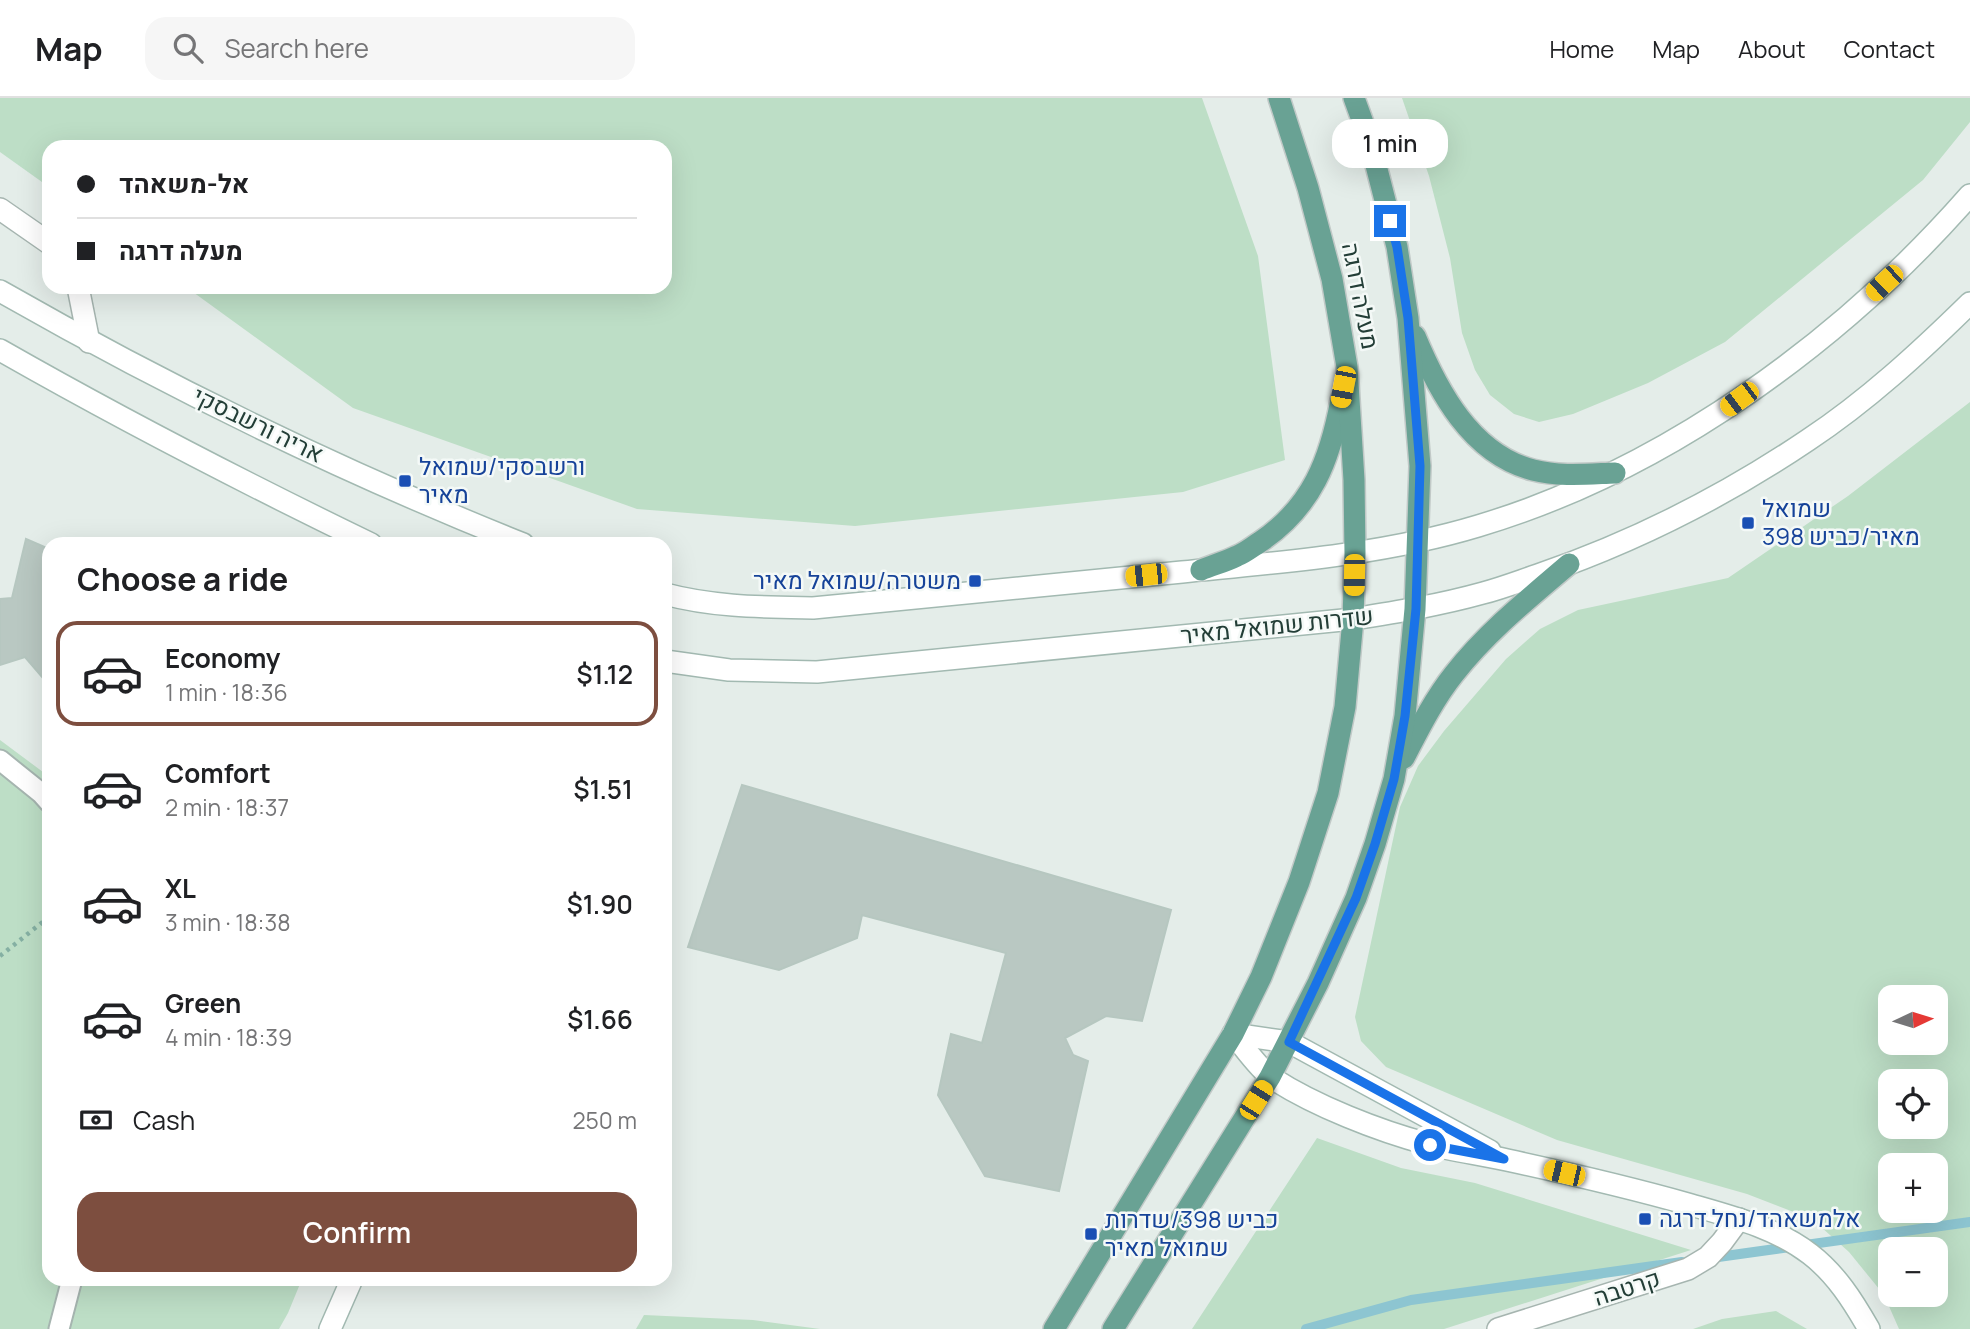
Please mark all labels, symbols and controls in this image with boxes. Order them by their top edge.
search box [145,17,635,80]
text: Map [35,26,103,71]
icon: search [169,29,207,67]
text: Search here [225,30,369,66]
text: Home [1549,32,1614,65]
text: Map [1652,32,1700,65]
text: About [1738,32,1806,65]
text: Contact [1844,32,1935,65]
callout: 1 min [1332,120,1448,169]
text: 1 min [1363,127,1417,159]
text: אל-משאהד [119,165,249,201]
route end [1374,205,1406,237]
text: מעלה דרגה [119,232,243,268]
street label: מעלה דרגה [1335,240,1388,352]
car [1862,261,1907,305]
car [1329,364,1358,410]
street label: אריה ורשבסקי [188,378,329,469]
car [1716,378,1763,420]
place label: ורשבסקי/שמואל מאיר [419,449,585,510]
marker: ורשבסקי/שמואל מאיר [397,473,413,489]
place label: שמואל מאיר/כביש 398 [1762,491,1920,552]
marker: שמואל מאיר/כביש 398 [1740,515,1756,531]
car [1344,554,1365,596]
text: Choose a ride [77,557,288,601]
car [1125,562,1168,588]
place label: משטרה/שמואל מאיר [753,563,961,596]
marker: משטרה/שמואל מאיר [967,573,983,589]
street label: שדרות שמואל מאיר [1179,598,1375,651]
text: Economy [165,640,280,676]
icon: car [81,642,144,705]
text: $1.12 [577,656,633,692]
text: 1 min · 18:36 [165,676,288,708]
text: Comfort [165,755,271,791]
icon: car [81,757,144,820]
text: $1.51 [573,771,633,807]
text: 2 min · 18:37 [165,791,289,823]
text: XL [165,870,196,906]
icon: car [81,872,144,935]
text: $1.90 [567,886,633,922]
text: 3 min · 18:38 [165,906,291,938]
text: Green [165,985,241,1021]
north arrow [1878,985,1948,1055]
map controls [1878,985,1948,1307]
icon: car [81,987,144,1050]
text: $1.66 [567,1001,633,1037]
text: 4 min · 18:39 [165,1021,292,1053]
button: locate [1878,1069,1948,1139]
car [1236,1077,1277,1123]
icon: cash [77,1101,115,1139]
text: Cash [133,1102,195,1138]
text: 250 m [572,1104,637,1136]
route start [1414,1129,1446,1161]
button: + [1878,1153,1948,1223]
car [1542,1158,1587,1188]
button: Confirm [77,1192,637,1272]
place label: אלמשאהד/נחל דרגה [1659,1201,1860,1234]
place label: כביש 398/שדרות שמואל מאיר [1105,1202,1278,1263]
marker: אלמשאהד/נחל דרגה [1637,1211,1653,1227]
marker: כביש 398/שדרות שמואל מאיר [1083,1226,1099,1242]
button: − [1878,1237,1948,1307]
street label: קרטבה [1589,1260,1664,1313]

